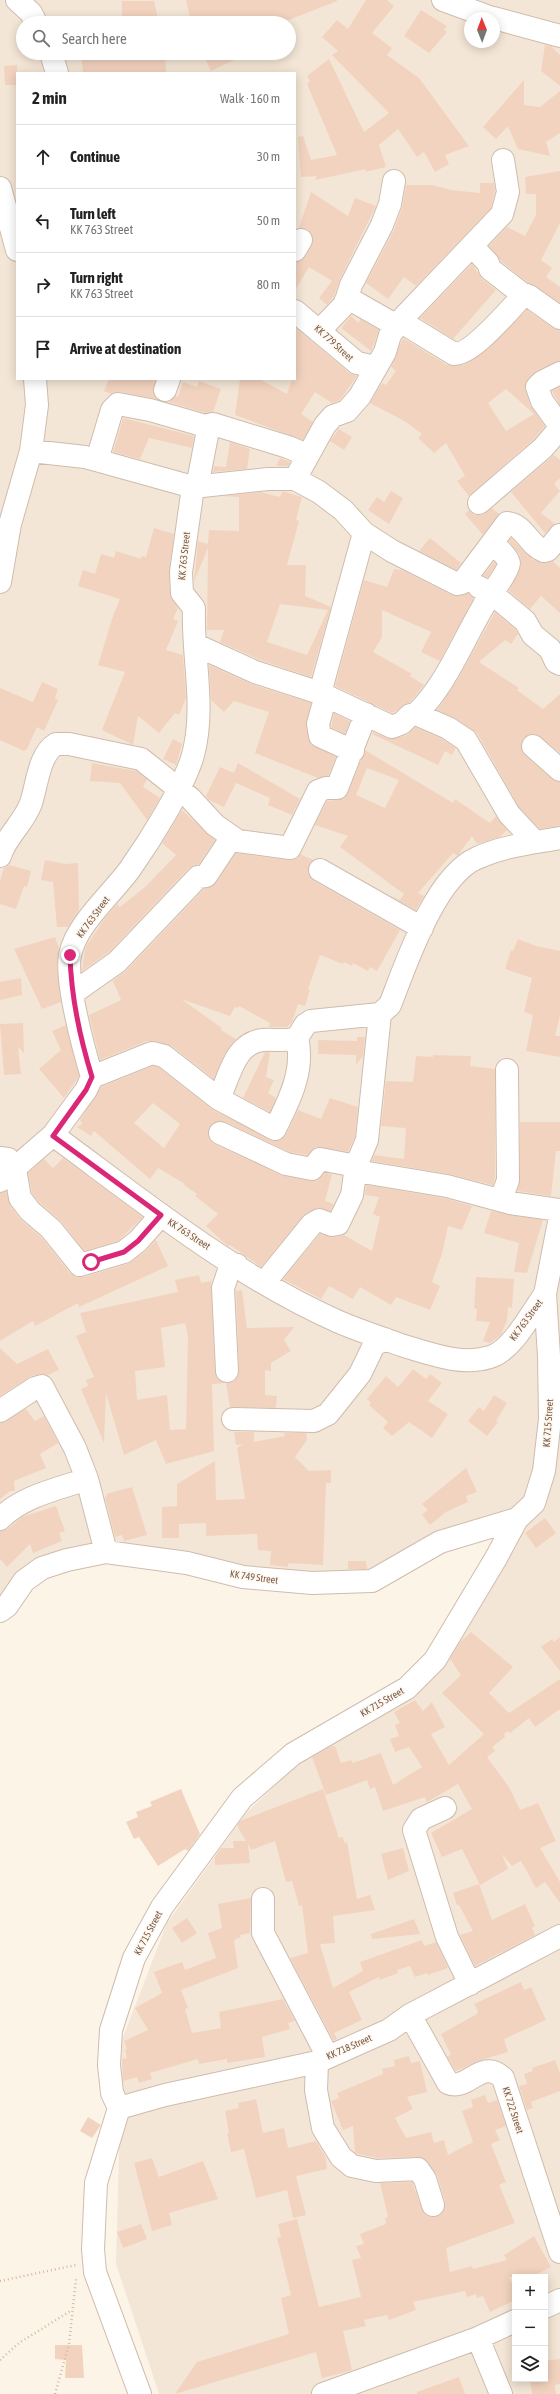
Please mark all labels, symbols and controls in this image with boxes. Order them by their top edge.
north arrow [464,12,500,48]
search box [16,16,296,60]
icon: search [30,27,52,49]
text: Search here [62,30,127,47]
text: 2 min [32,88,67,108]
text: Walk · 160 m [220,91,280,106]
icon: ahead [32,146,54,168]
text: Continue [70,148,120,165]
text: 30 m [257,149,280,164]
text: Turn left [70,205,116,222]
icon: left [32,210,54,232]
text: 50 m [257,213,280,228]
text: KK 763 Street [70,222,133,237]
text: Turn right [70,269,123,286]
icon: right [32,274,54,296]
text: 80 m [257,277,280,292]
text: KK 763 Street [70,286,133,301]
street label: KK 779 Street [312,323,356,363]
icon: arrive [32,338,54,360]
text: Arrive at destination [70,340,181,357]
street label: KK 763 Street [176,531,192,581]
street label: KK 763 Street [74,894,112,940]
route end [61,946,79,964]
street label: KK 763 Street [166,1216,212,1252]
route start [82,1253,100,1271]
street label: KK 763 Street [507,1297,545,1343]
street label: KK 715 Street [541,1398,555,1448]
street label: KK 749 Street [229,1568,279,1586]
street label: KK 715 Street [358,1685,406,1719]
street label: KK 715 Street [132,1909,164,1957]
street label: KK 718 Street [325,2032,374,2062]
street label: KK 722 Street [500,2085,526,2135]
map controls [512,2274,548,2382]
button: + [512,2274,548,2310]
button: − [512,2310,548,2346]
button: layers [512,2346,548,2382]

